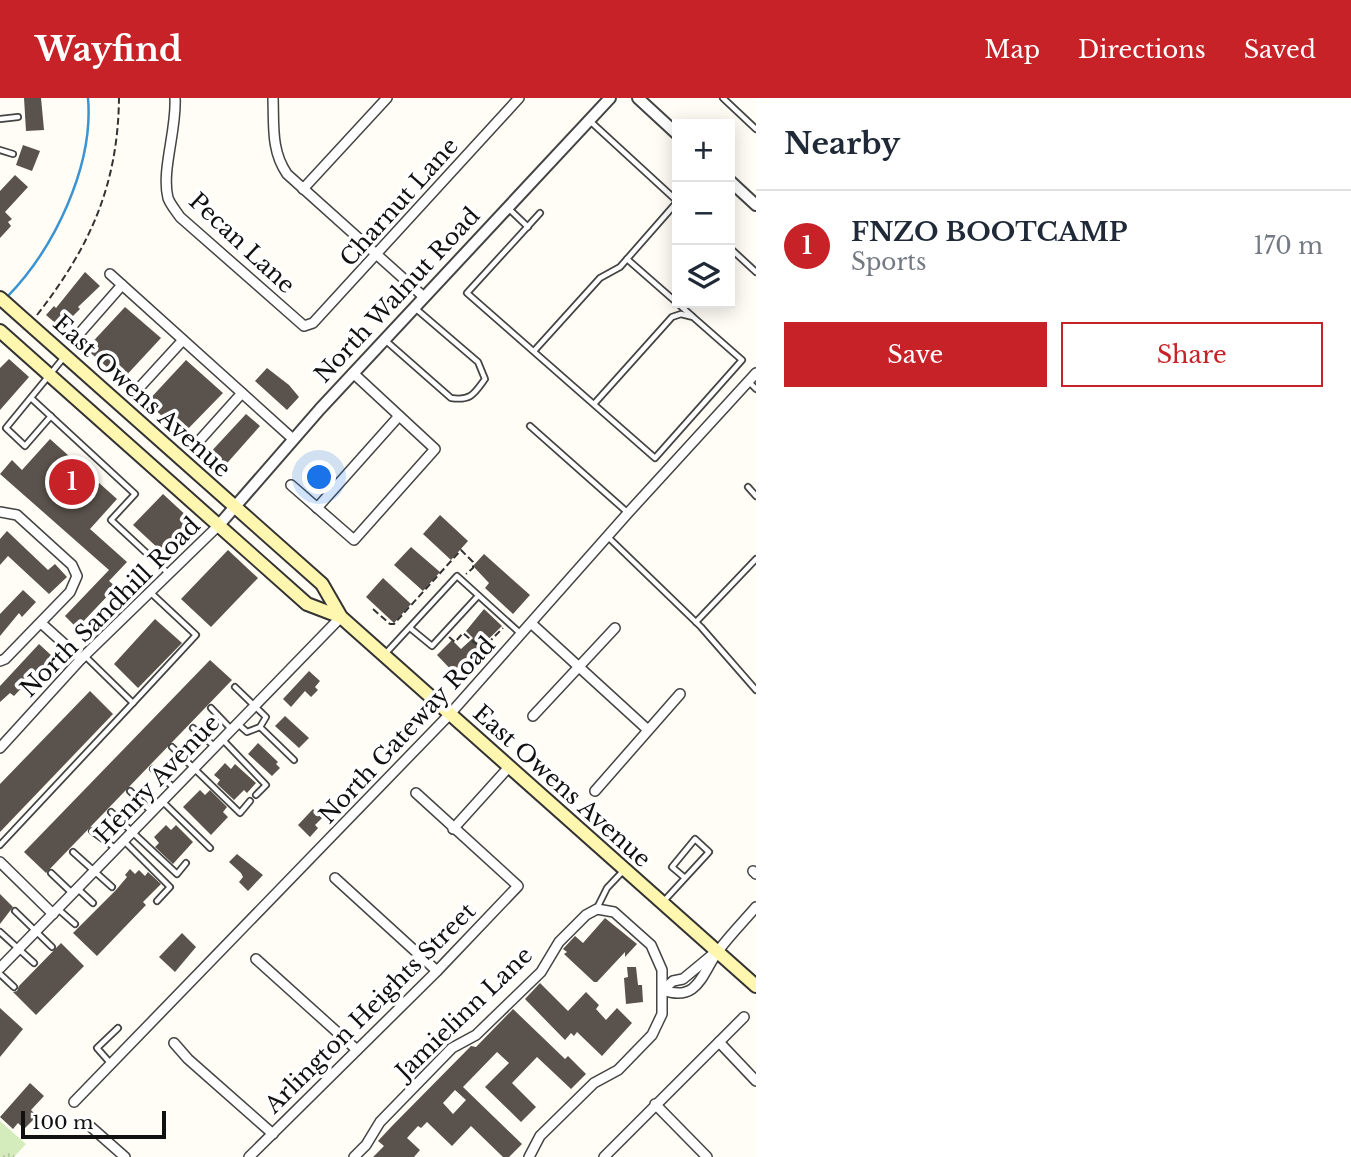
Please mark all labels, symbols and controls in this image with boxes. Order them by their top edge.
text: Wayfind [35,29,182,70]
text: Map [984,35,1040,64]
text: Directions [1078,35,1206,64]
text: Saved [1244,35,1316,64]
map controls [672,119,735,308]
button: + [672,119,735,182]
text: Nearby [784,125,900,162]
street label: Charnut Lane [334,132,464,272]
button: − [672,182,735,245]
street label: Pecan Lane [183,187,301,299]
street label: North Walnut Road [309,202,485,388]
text: FNZO BOOTCAMP [851,216,1127,248]
text: 1 [802,232,812,260]
text: 170 m [1253,232,1323,260]
button: layers [672,245,735,308]
text: Sports [851,248,927,276]
street label: East Owens Avenue [48,309,236,483]
button: Save [784,322,1047,387]
button: Share [1061,322,1323,387]
pin: 1 [49,456,95,508]
your location [302,460,336,494]
street label: North Sandhill Road [14,511,206,703]
street label: North Gateway Road [313,631,501,829]
street label: East Owens Avenue [468,699,656,873]
street label: Henry Avenue [89,709,225,849]
street label: Arlington Heights Street [258,897,481,1120]
street label: Jamielinn Lane [388,941,538,1087]
scale bar [21,1108,166,1140]
text: 100 m [32,1111,93,1134]

